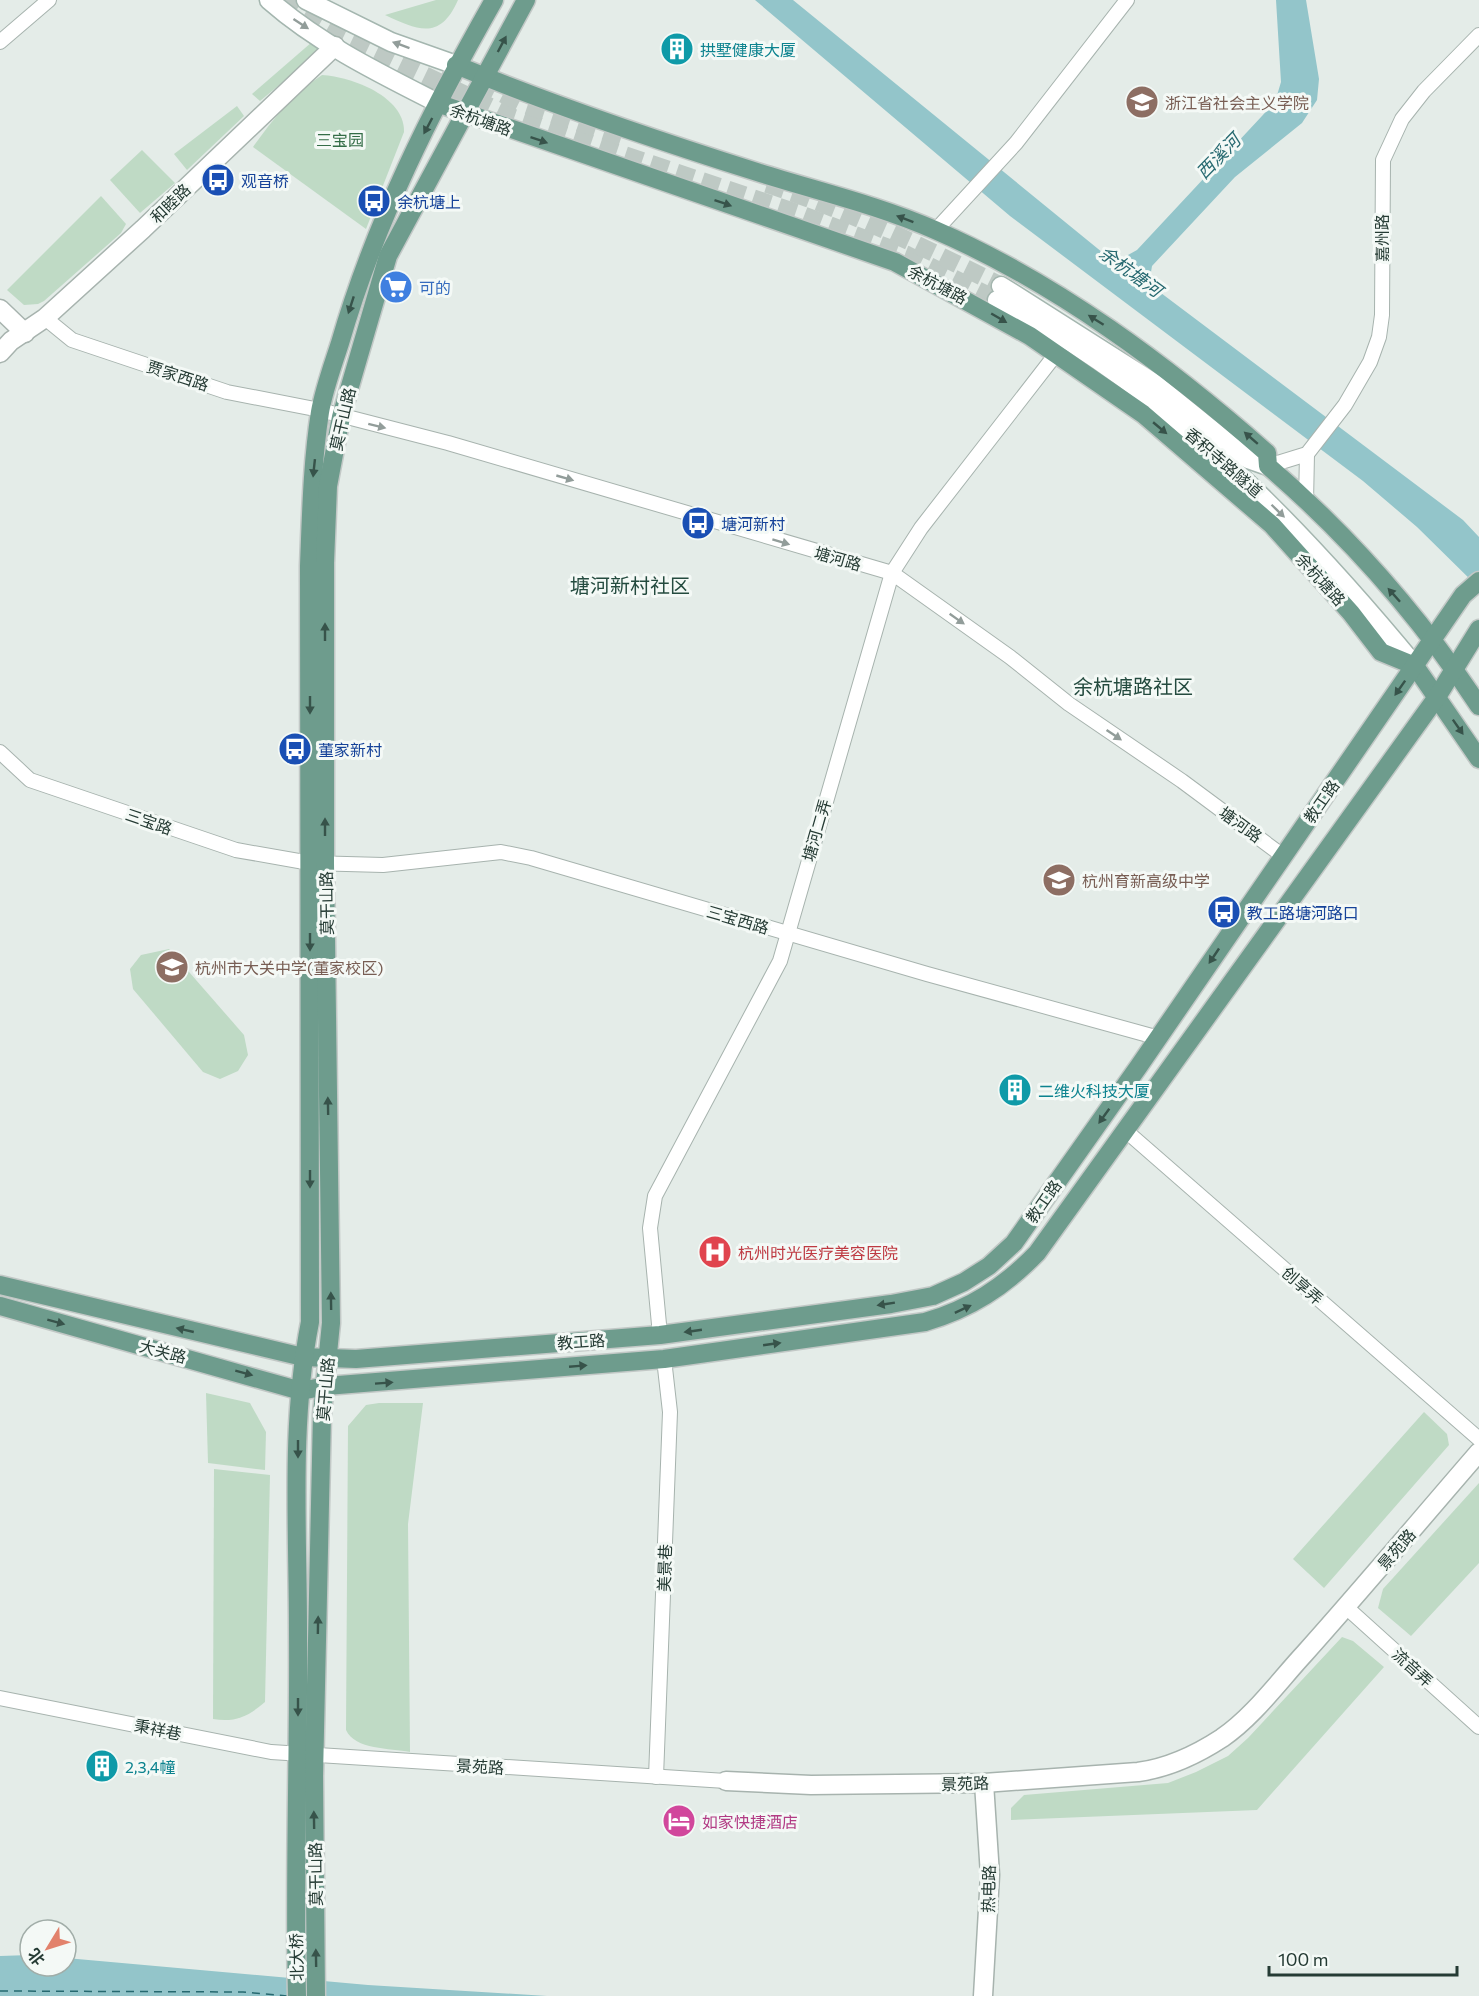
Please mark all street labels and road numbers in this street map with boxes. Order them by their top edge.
street label: 余杭塘路 [448,99,514,139]
street label: 和睦路 [146,179,194,227]
street label: 嘉州路 [1372,214,1391,262]
street label: 余杭塘路 [905,261,971,307]
street label: 贾家西路 [145,356,211,394]
street label: 莫干山路 [326,386,358,452]
street label: 香积寺路隧道 [1182,423,1266,501]
street label: 塘河路 [812,542,864,574]
street label: 余杭塘路 [1293,549,1349,609]
street label: 教工路 [1299,776,1343,826]
street label: 塘河二弄 [798,797,834,863]
street label: 塘河路 [1216,802,1266,846]
street label: 三宝路 [123,804,175,838]
street label: 莫干山路 [316,871,336,935]
street label: 三宝西路 [705,901,771,937]
street label: 教工路 [1021,1176,1065,1226]
street label: 创享弄 [1279,1262,1327,1308]
street label: 教工路 [556,1330,606,1352]
street label: 大关路 [137,1336,189,1366]
street label: 莫干山路 [313,1356,337,1422]
street label: 景苑路 [1373,1525,1419,1573]
street label: 美景巷 [654,1544,674,1592]
street label: 流音弄 [1389,1644,1437,1690]
street label: 秉祥巷 [133,1715,183,1743]
street label: 景苑路 [456,1755,504,1777]
street label: 景苑路 [941,1773,989,1793]
street label: 莫干山路 [305,1842,325,1906]
street label: 热电路 [978,1865,998,1913]
street label: 北大桥 [286,1933,306,1981]

